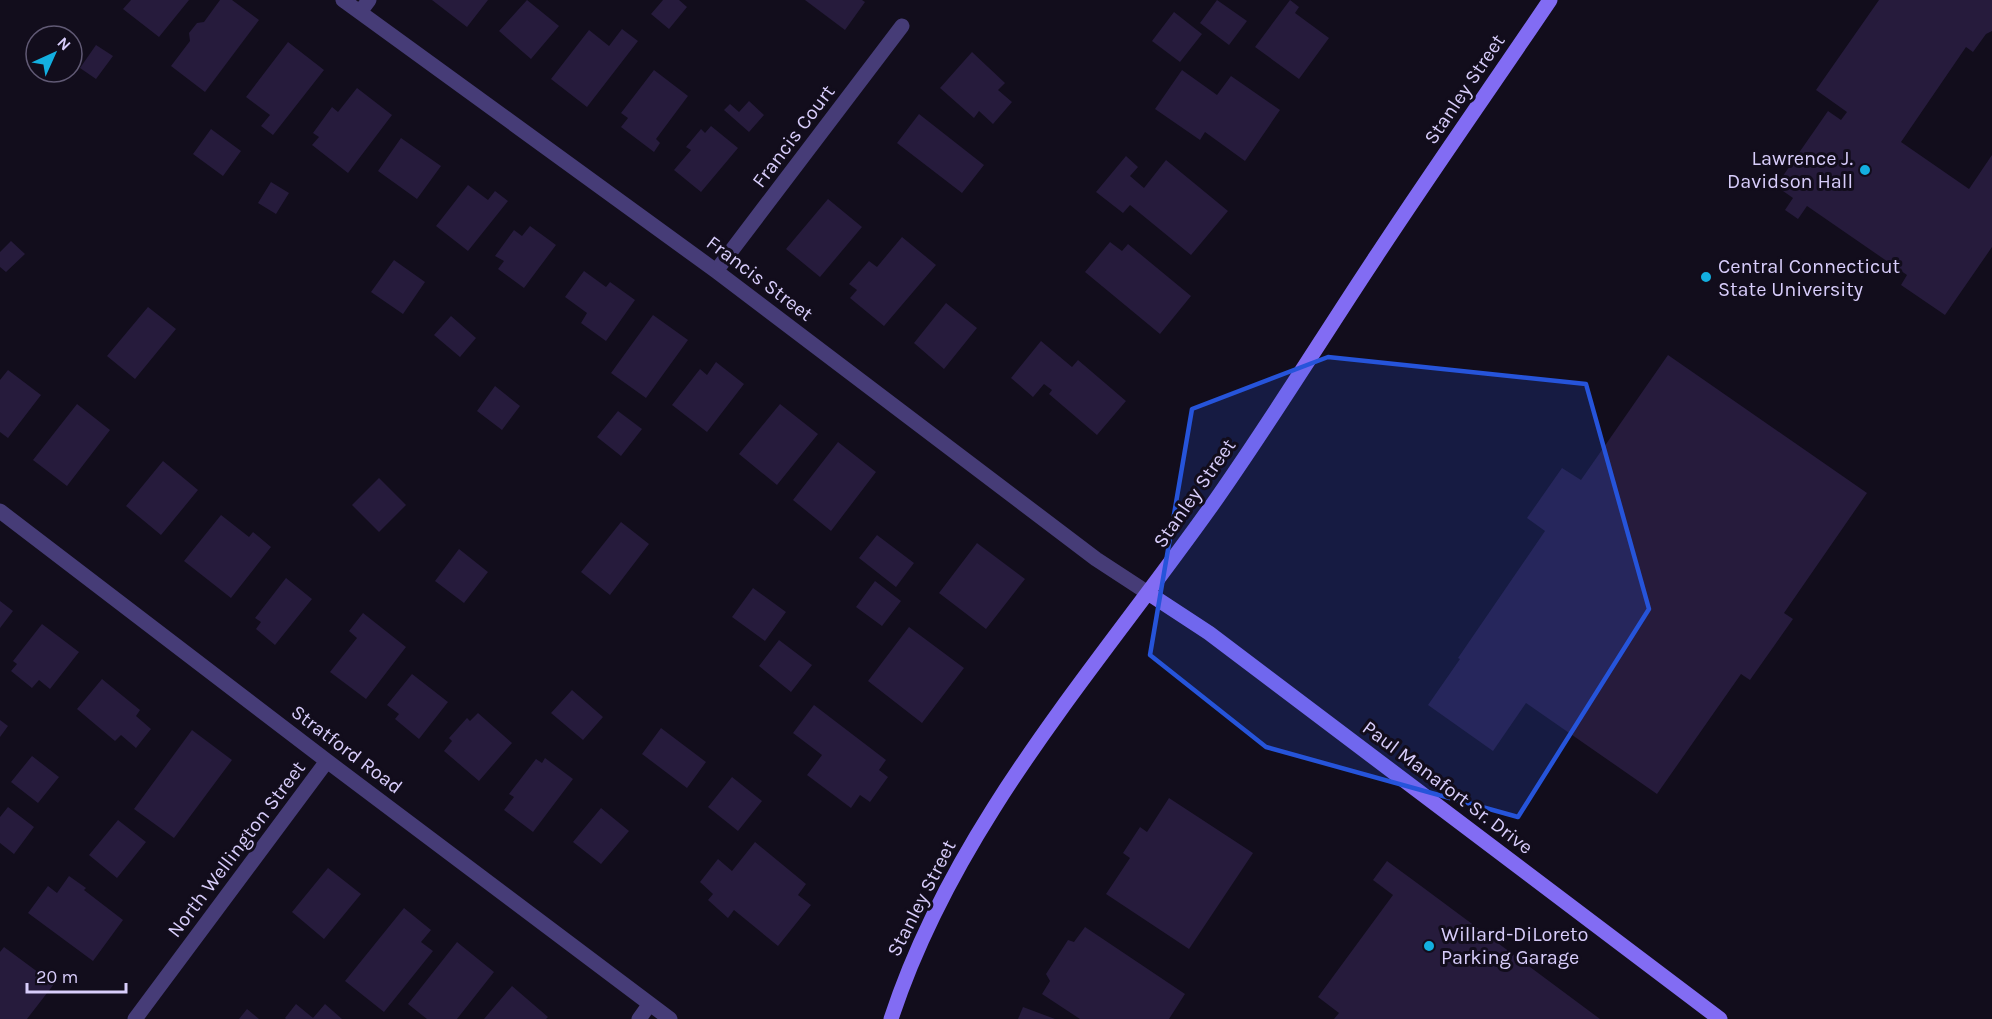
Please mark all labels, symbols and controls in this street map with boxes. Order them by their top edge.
north arrow [24,24,84,84]
street label: Stanley Street [1419,30,1510,149]
text: N [53,33,75,55]
street label: Francis Court [747,80,840,192]
place label: Lawrence J. Davidson Hall [1727,147,1853,193]
marker: Lawrence J. Davidson Hall [1858,163,1872,177]
street label: Francis Street [702,231,818,326]
place label: Central Connecticut State University [1718,255,1901,301]
marker: Central Connecticut State University [1699,270,1713,284]
street label: Stanley Street [1148,434,1241,552]
street label: Stratford Road [287,700,407,799]
street label: Paul Manafort Sr. Drive [1358,716,1537,859]
street label: North Wellington Street [163,756,310,942]
street label: Stanley Street [882,836,961,960]
place label: Willard-DiLoreto Parking Garage [1441,923,1588,969]
marker: Willard-DiLoreto Parking Garage [1422,939,1436,953]
scale bar [27,956,126,994]
text: 20 m [36,966,78,988]

